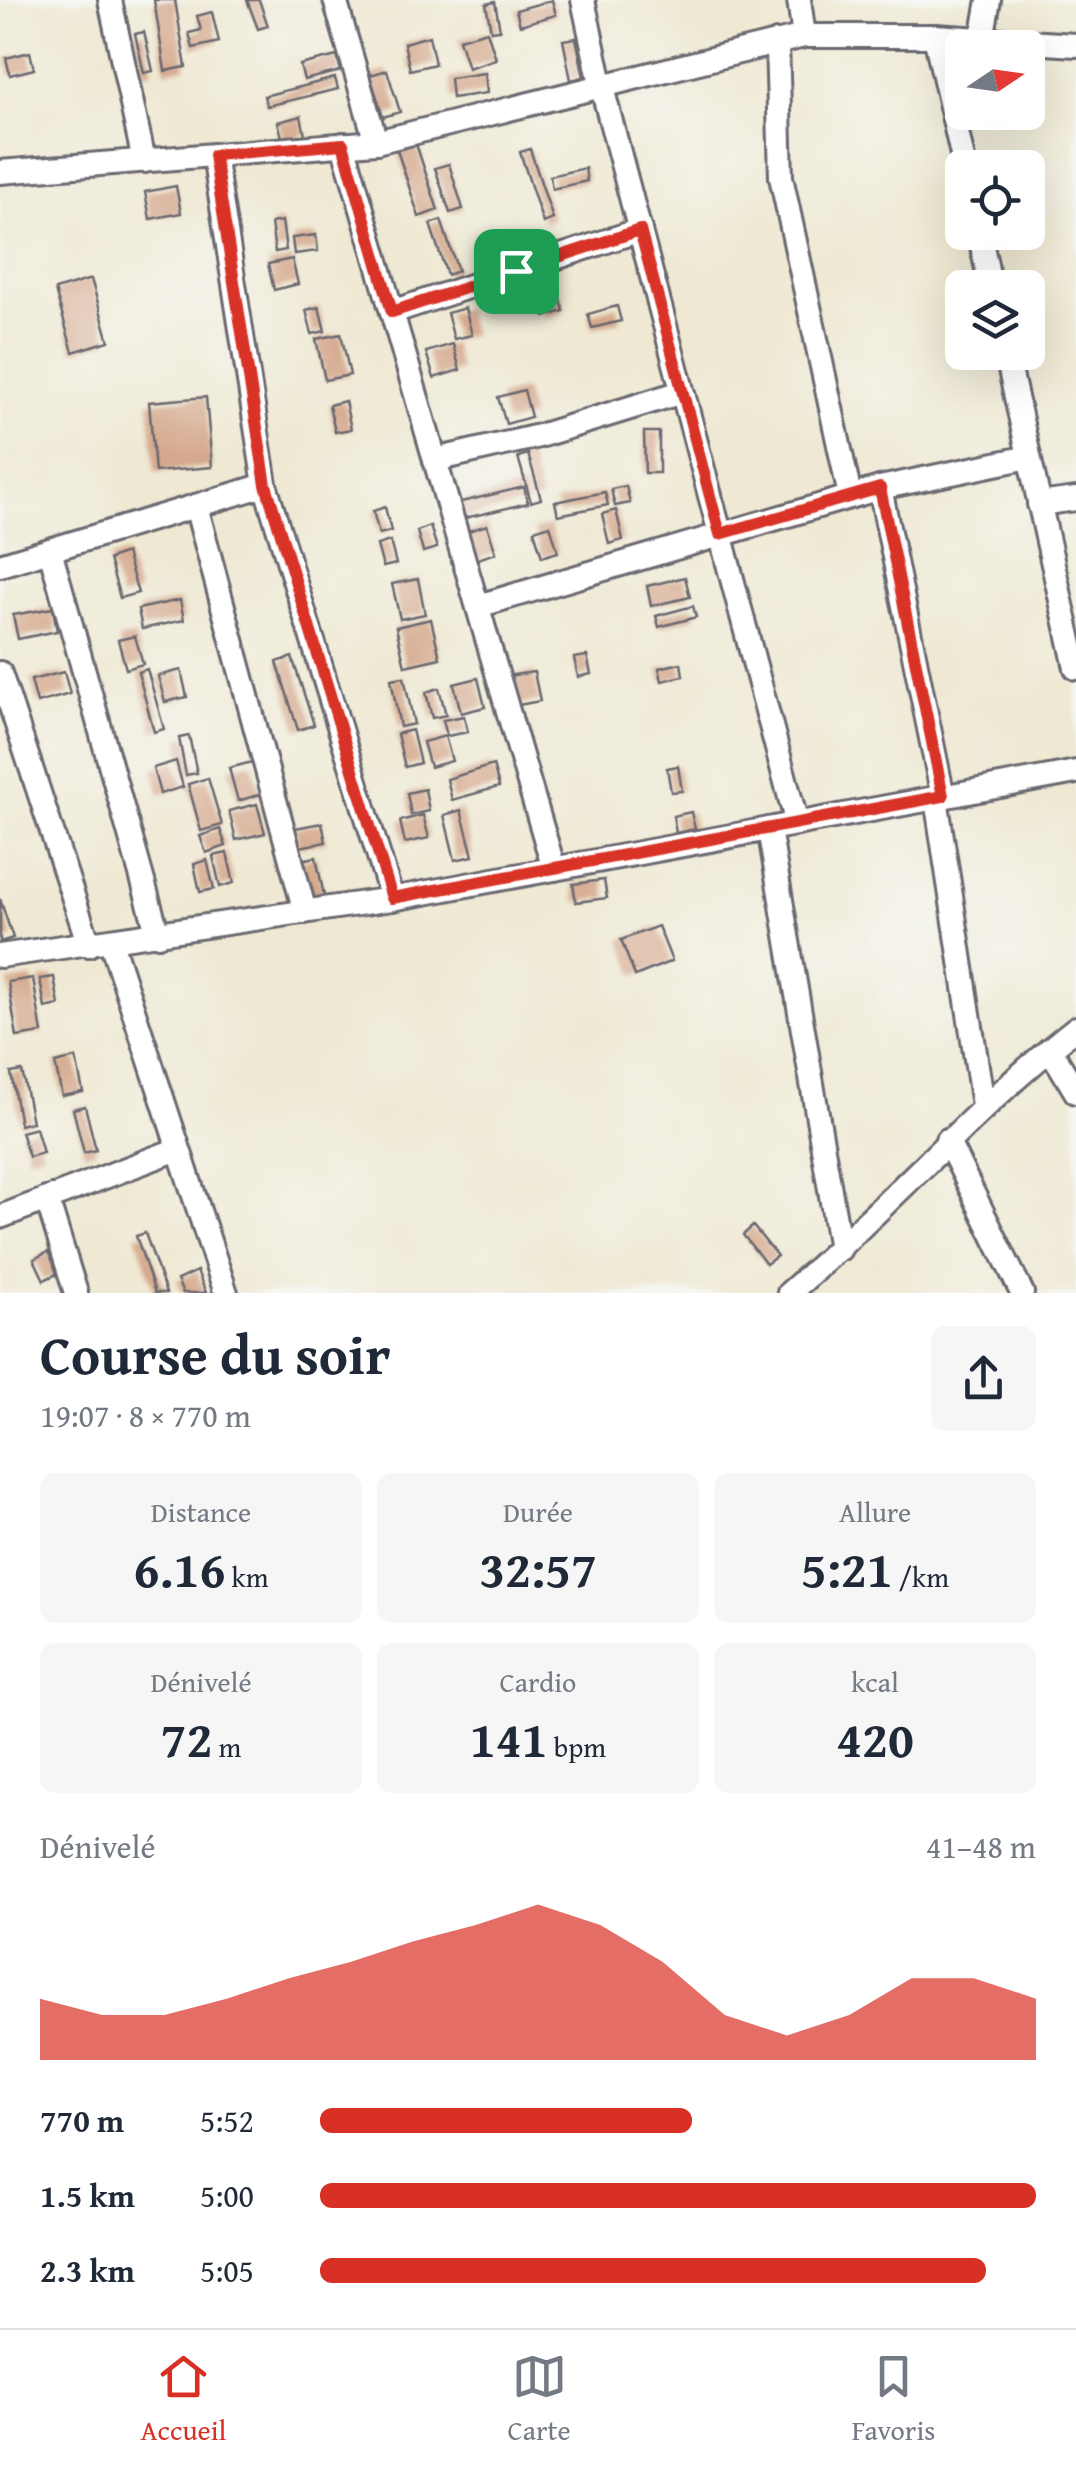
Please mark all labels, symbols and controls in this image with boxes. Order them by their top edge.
north arrow [945,30,1045,130]
map controls [945,30,1045,370]
button: locate [945,150,1045,250]
pin [474,229,559,314]
icon: arrive [489,244,544,299]
button: layers [945,270,1045,370]
text: Course du soir [40,1314,390,1394]
button: share [931,1326,1036,1431]
text: 19:07 · 8 × 770 m [40,1392,251,1439]
text: Distance [151,1491,251,1532]
text: Durée [503,1491,573,1532]
text: Allure [839,1491,911,1532]
text: 6.16 [133,1532,225,1605]
text: 32:57 [479,1532,597,1605]
text: 5:21 [801,1532,893,1605]
text: km [225,1556,269,1597]
text: /km [893,1556,949,1597]
text: Dénivelé [150,1661,252,1702]
text: Cardio [500,1661,576,1702]
text: kcal [851,1661,899,1702]
text: 72 [161,1702,212,1775]
text: 141 [470,1702,548,1775]
text: 420 [836,1702,914,1775]
text: m [212,1726,241,1767]
text: bpm [548,1726,606,1767]
text: Dénivelé [40,1823,156,1870]
text: 41–48 m [926,1823,1036,1870]
text: 770 m [40,2097,124,2144]
text: 5:52 [200,2097,254,2144]
text: 1.5 km [40,2172,135,2219]
text: 5:00 [200,2172,254,2219]
text: 2.3 km [40,2247,135,2294]
text: 5:05 [200,2247,254,2294]
tab: Accueil [141,2349,226,2450]
tab: Carte [508,2349,571,2450]
tab: Favoris [852,2349,935,2450]

